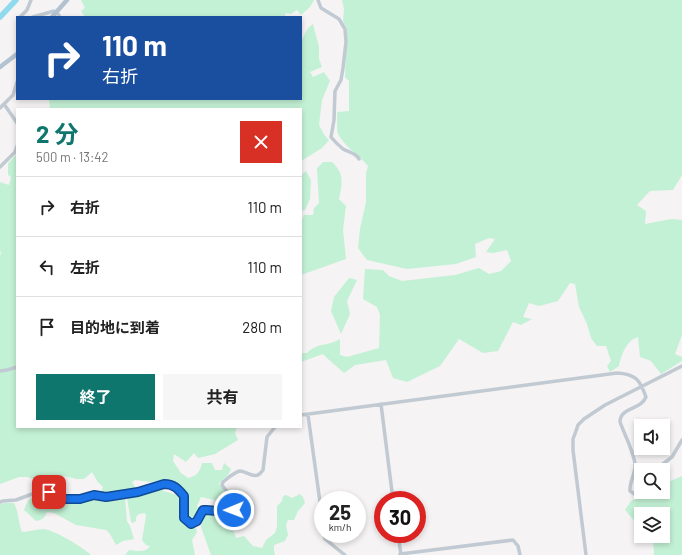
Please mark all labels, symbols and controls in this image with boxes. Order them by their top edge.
text: 110 m [102,28,167,62]
icon: right [36,32,88,84]
text: 右折 [102,65,138,87]
text: 2 分 [36,119,78,148]
button: close [240,121,282,163]
text: 500 m · 13:42 [36,149,108,165]
icon: right [36,196,58,218]
text: 右折 [70,198,100,216]
text: 110 m [248,198,282,216]
icon: left [36,256,58,278]
text: 左折 [70,258,100,276]
text: 110 m [248,258,282,276]
icon: arrive [36,316,58,338]
text: 目的地に到着 [70,318,160,336]
text: 280 m [242,318,282,336]
button: 終了 [36,374,155,420]
button: 共有 [163,374,282,420]
map controls [634,419,670,543]
button: sound [634,419,670,455]
button: search [634,463,670,499]
pin [32,475,66,509]
icon: arrive [38,481,60,503]
position arrow [213,489,255,531]
speed limit sign: 30 [374,491,426,543]
text: 25 [329,500,351,524]
button: layers [634,507,670,543]
text: km/h [329,521,351,533]

